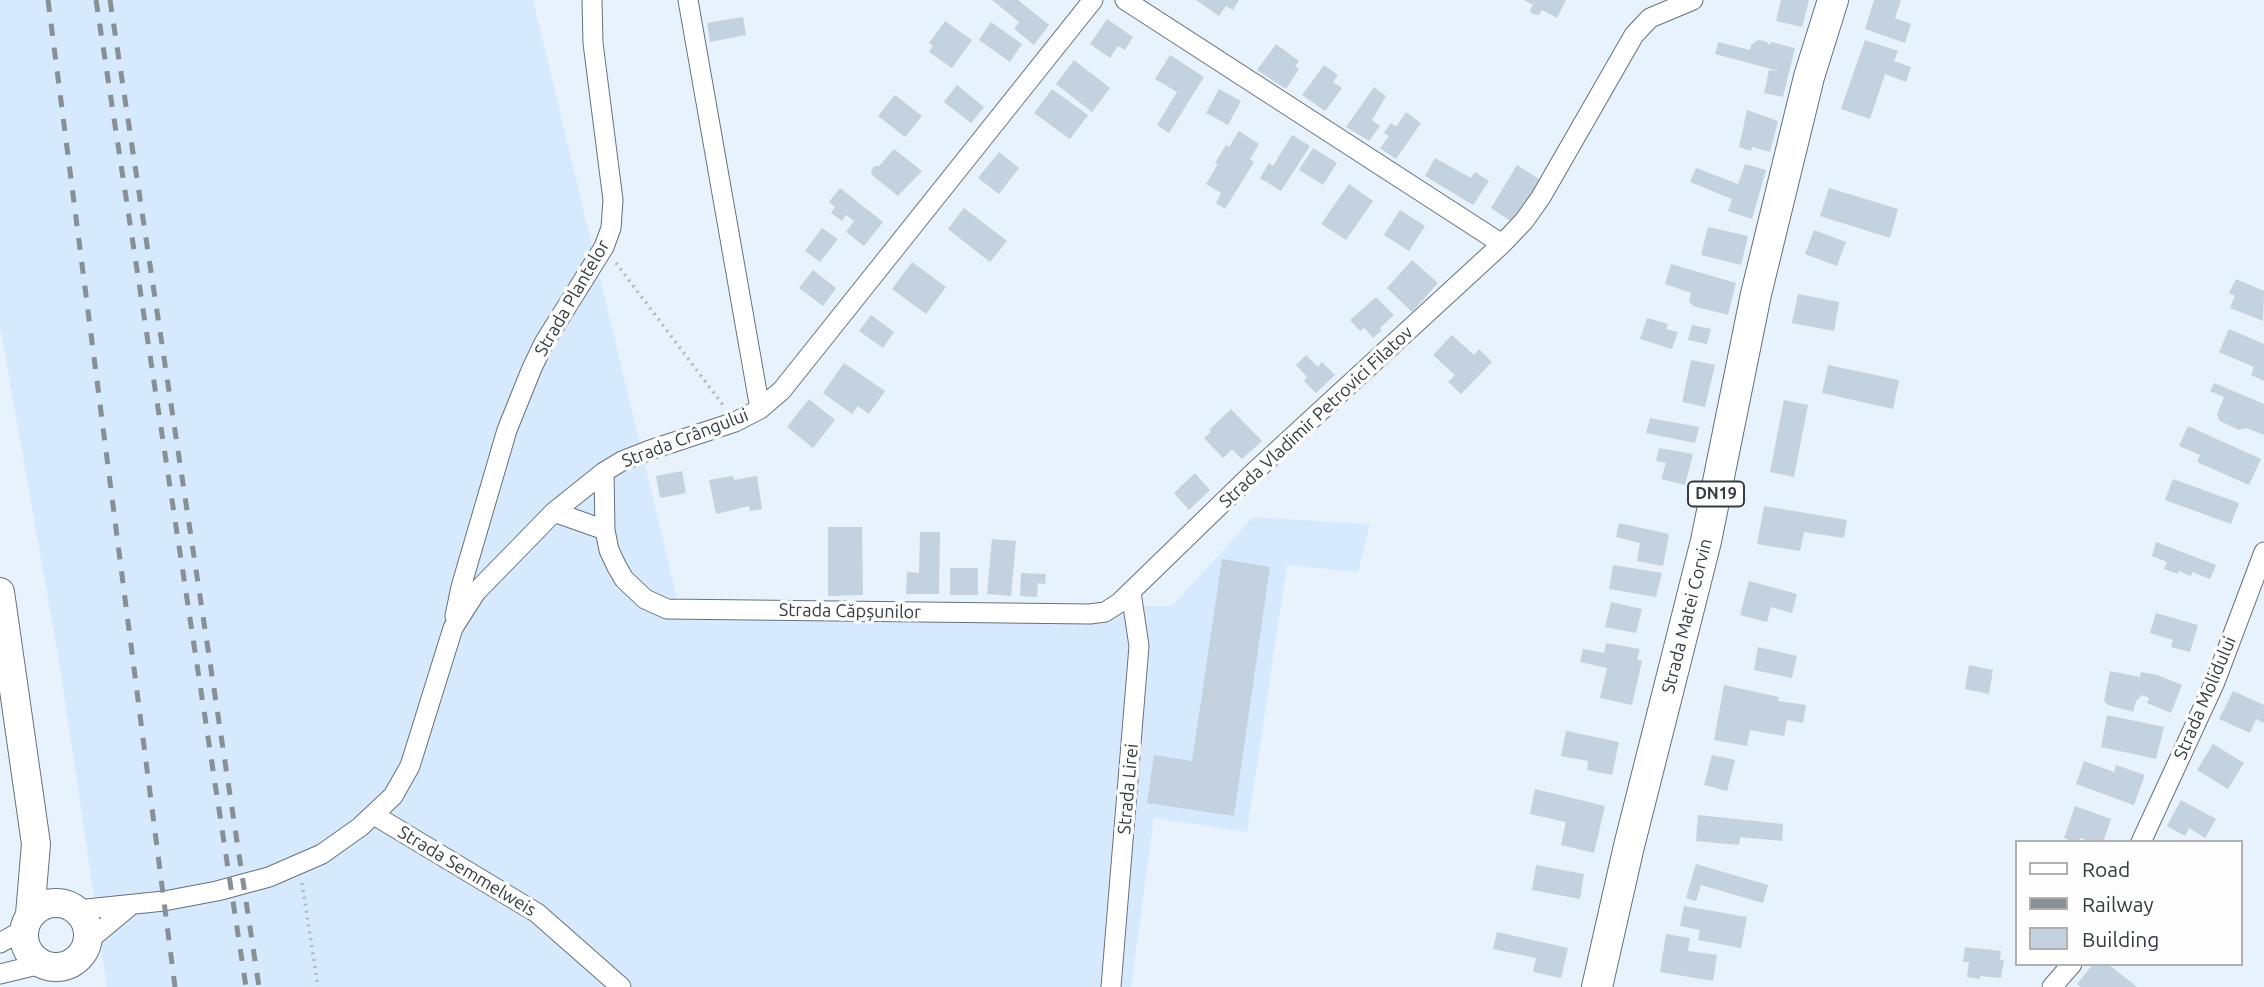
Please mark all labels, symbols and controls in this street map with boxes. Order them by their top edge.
street label: Strada Plantelor [530,236,614,360]
street label: Strada Vladimir Petrovici Filatov [1215,322,1417,512]
street label: Strada Crângului [619,404,751,472]
road number: DN19 [1688,481,1744,506]
street label: Strada Matei Corvin [1657,536,1717,696]
street label: Strada Căpșunilor [779,599,921,623]
street label: Strada Molidului [2169,633,2241,763]
street label: Strada Lirei [1113,743,1143,835]
street label: Strada Semmelweis [394,821,540,921]
legend [2016,840,2243,966]
text: Road [2082,857,2130,881]
text: Railway [2082,892,2154,916]
text: Building [2082,927,2159,951]

